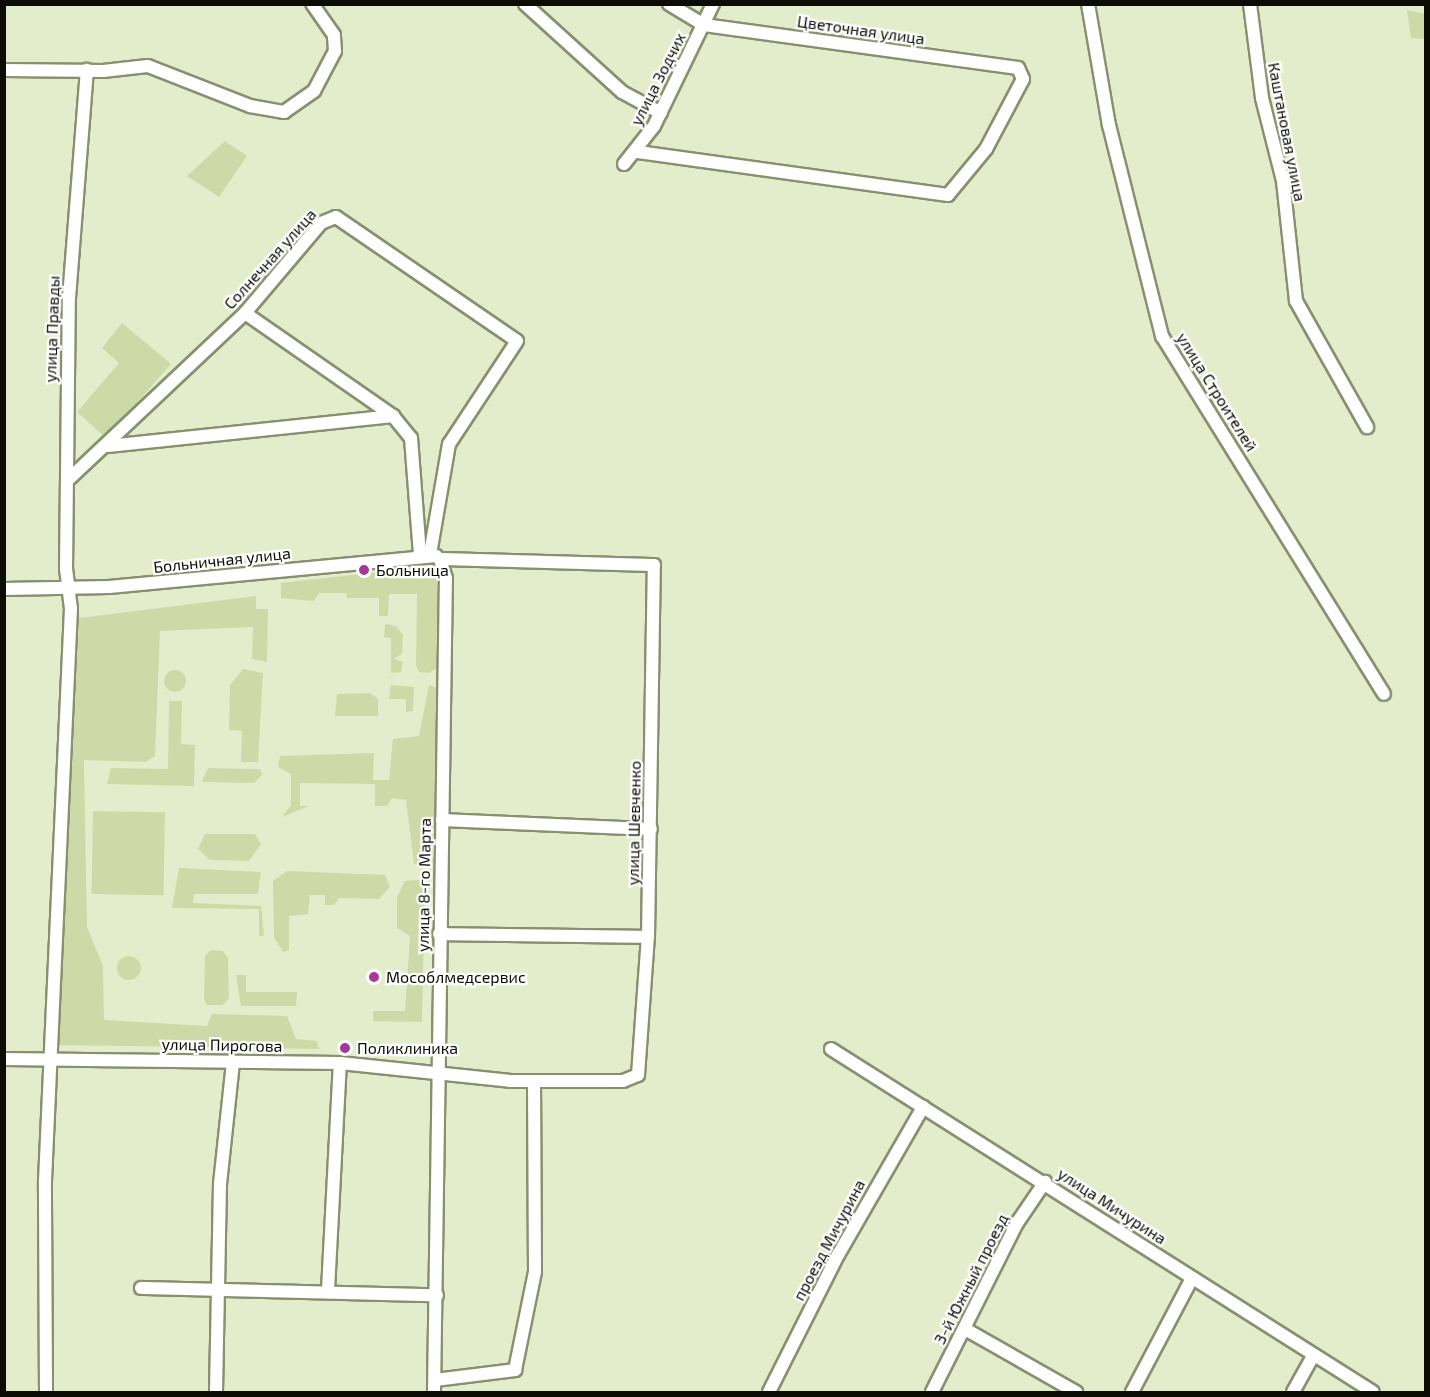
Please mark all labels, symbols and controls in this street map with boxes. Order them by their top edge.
street label: Цветочная улица [796,12,926,48]
street label: улица Зодчих [626,29,690,129]
street label: Каштановая улица [1264,61,1310,203]
street label: Солнечная улица [220,205,320,313]
street label: улица Правды [41,275,63,383]
street label: улица Строителей [1173,329,1261,455]
street label: Больничная улица [152,543,292,577]
place label: Больница [376,560,449,580]
marker: Больница [357,563,371,577]
street label: улица Шевченко [623,760,645,886]
street label: улица 8-го Марта [413,818,435,952]
place label: Мособлмедсервис [386,967,526,987]
marker: Мособлмедсервис [367,970,381,984]
street label: улица Пирогова [161,1034,283,1056]
place label: Поликлиника [357,1038,458,1058]
marker: Поликлиника [338,1041,352,1055]
street label: улица Мичурина [1054,1164,1170,1248]
street label: проезд Мичурина [789,1176,869,1304]
street label: 3-й Южный проезд [930,1211,1012,1347]

